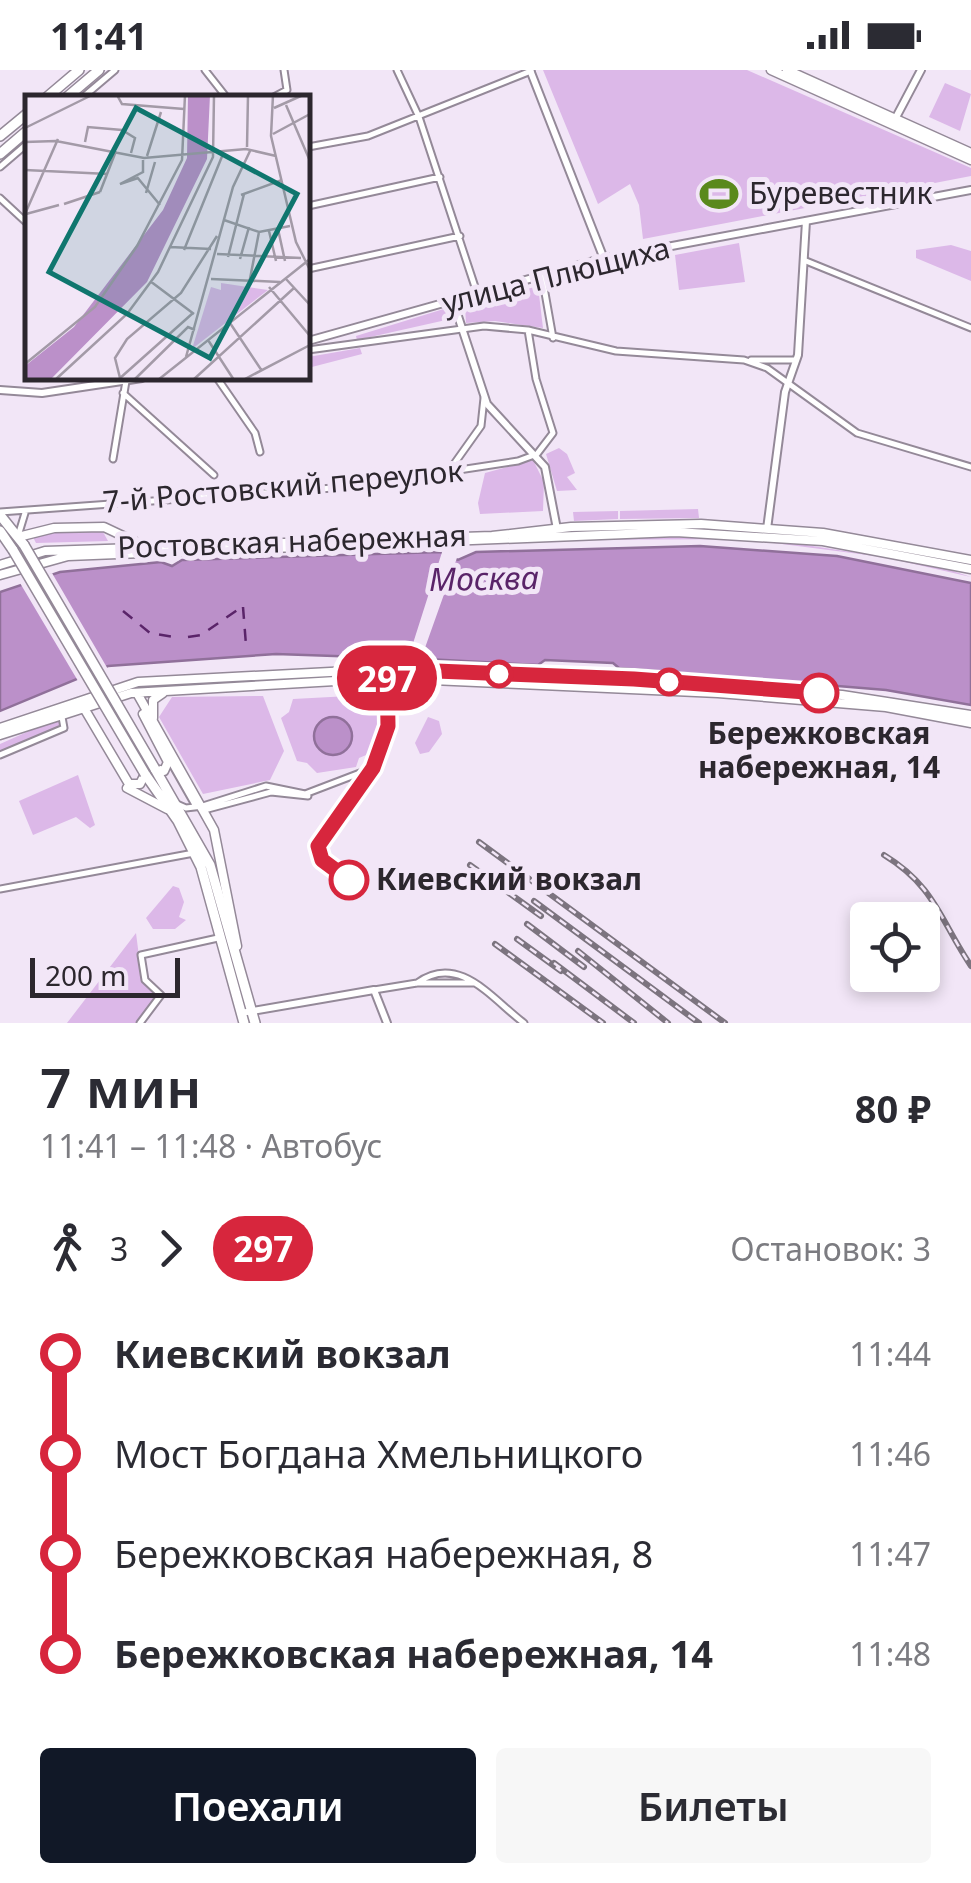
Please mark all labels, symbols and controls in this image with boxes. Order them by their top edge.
text: 11:41 [50,9,148,61]
inset map [25,95,310,380]
place label: Буревестник [749,172,932,213]
sports icon: Буревестник [698,173,740,215]
street label: улица Плющиха [437,226,674,323]
street label: 7-й Ростовский переулок [101,449,465,522]
street label: Ростовская набережная [117,514,467,567]
water label: Москва [429,555,539,600]
line badge: 297 [330,646,444,710]
text: 297 [357,655,417,702]
unlabelled marker [486,661,512,687]
unlabelled marker [656,669,682,695]
marker: Бережковская набережная, 14 [800,674,838,712]
place label: Бережковская набережная, 14 [698,712,940,787]
place label: Киевский вокзал [376,858,642,899]
marker: Киевский вокзал [330,861,368,899]
map controls [850,902,940,992]
button: locate [850,902,940,992]
scale bar [30,953,180,998]
text: 200 m [45,956,127,994]
text: 7 мин [40,1049,202,1124]
text: 80 ₽ [855,1082,931,1134]
text: 11:41 – 11:48 · Автобус [40,1124,382,1167]
icon: walk [40,1221,95,1276]
icon: forward [143,1221,198,1276]
text: 297 [233,1225,293,1272]
text: 3 [110,1227,128,1270]
text: Остановок: 3 [730,1227,931,1270]
text: Киевский вокзал [114,1327,451,1379]
text: 11:44 [849,1332,931,1375]
text: Мост Богдана Хмельницкого [114,1427,643,1479]
text: 11:46 [849,1432,931,1475]
text: Бережковская набережная, 8 [114,1527,653,1579]
text: 11:47 [849,1532,931,1575]
text: Бережковская набережная, 14 [114,1627,713,1679]
text: 11:48 [849,1632,931,1675]
button: Поехали [40,1748,476,1863]
button: Билеты [496,1748,931,1863]

